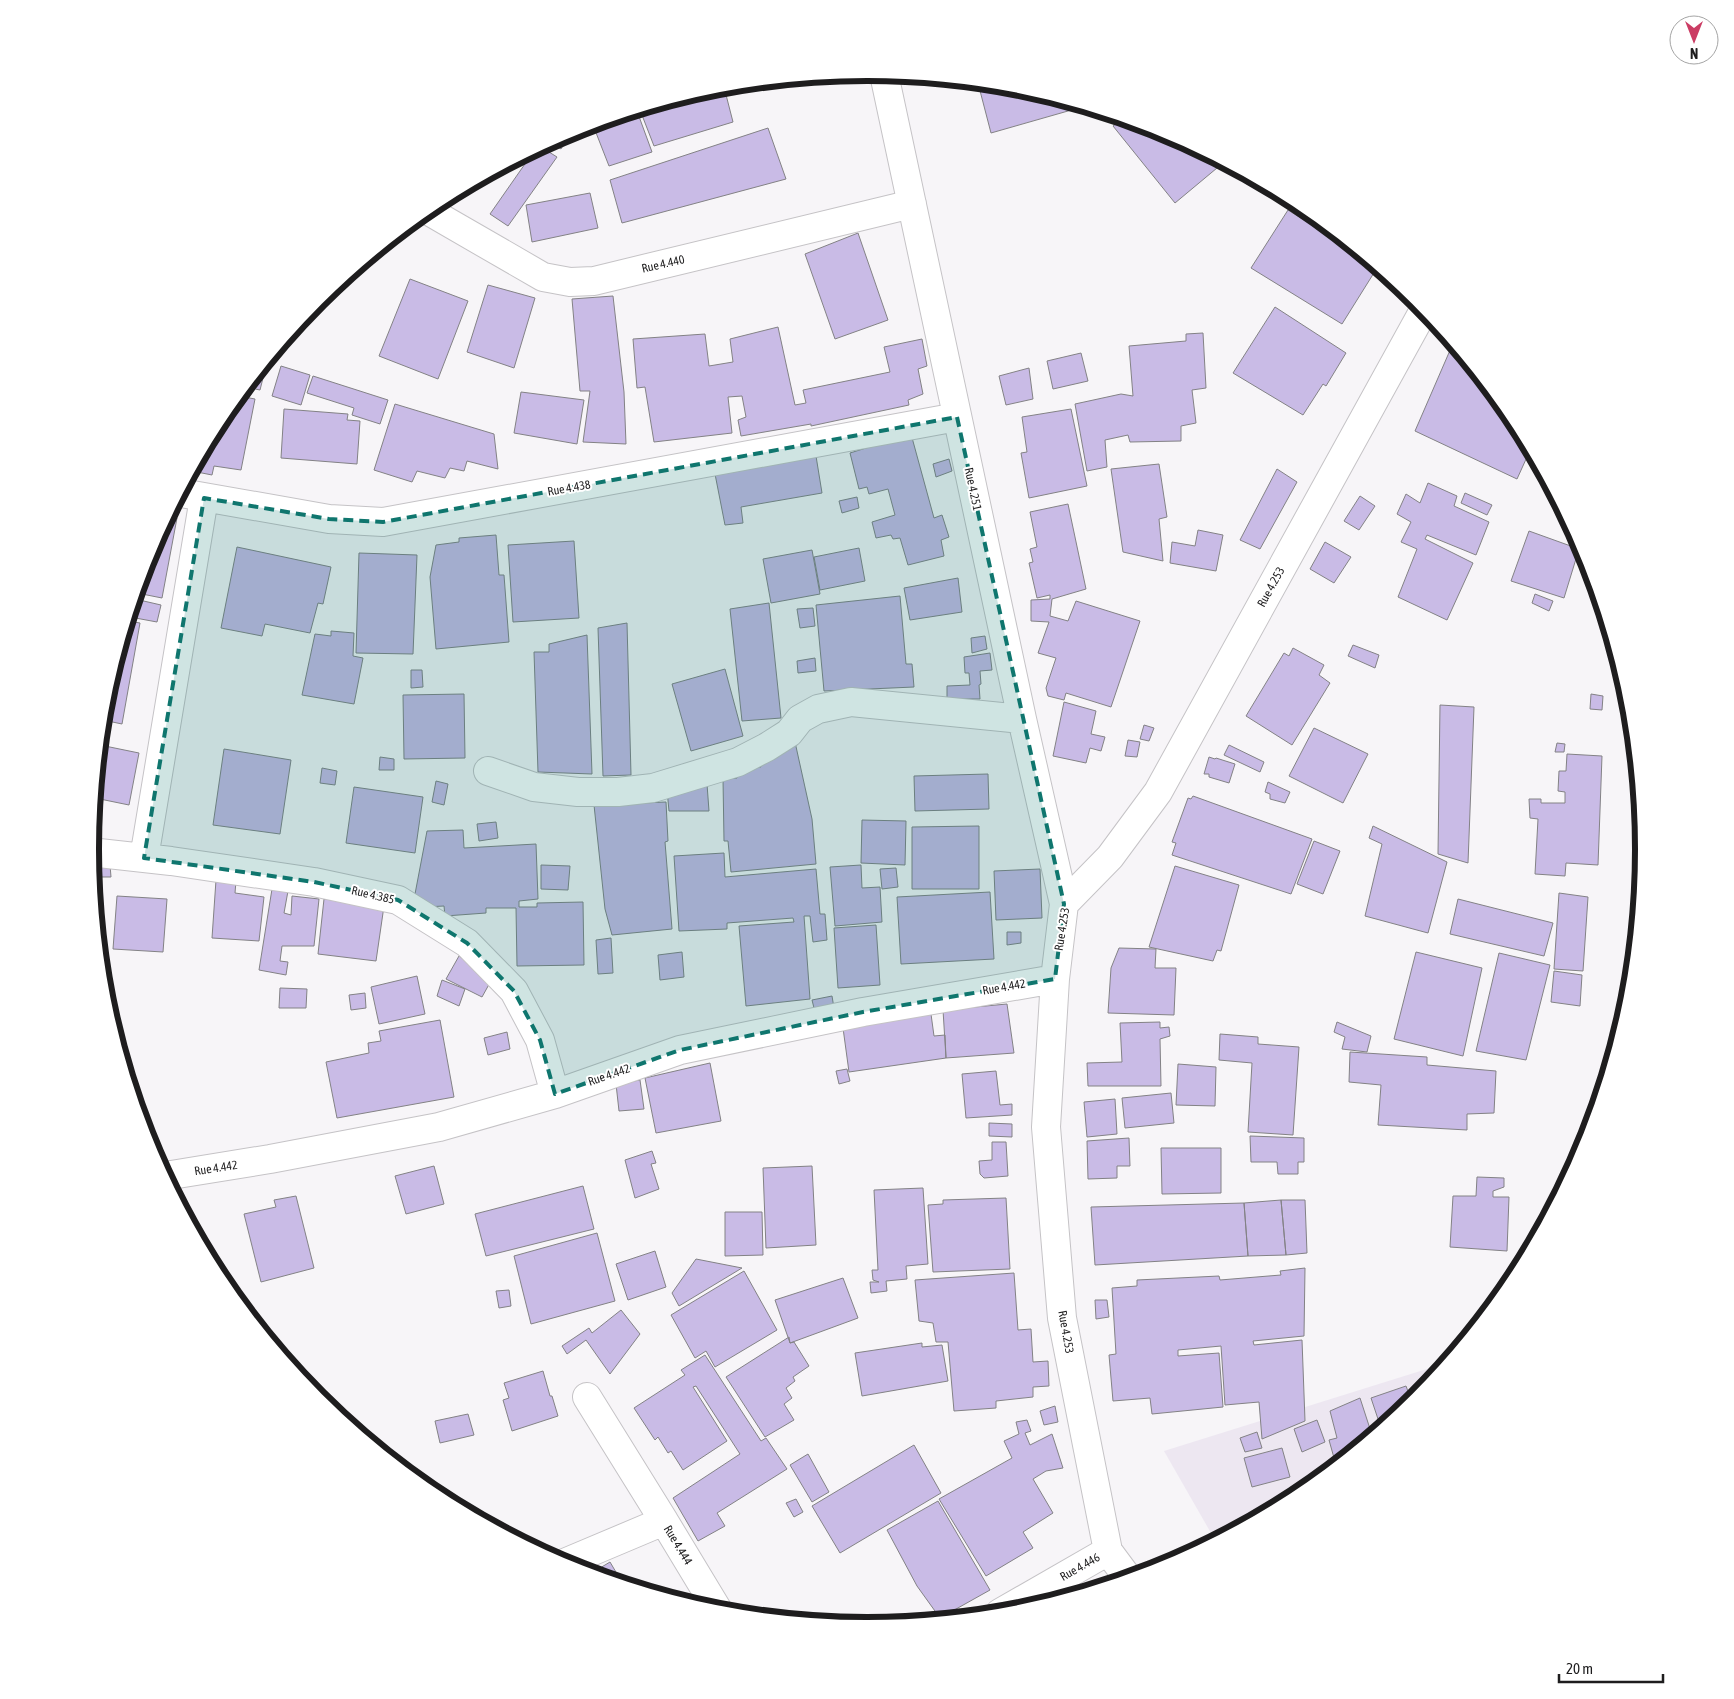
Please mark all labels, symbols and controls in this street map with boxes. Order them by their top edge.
north arrow [1669,15,1719,65]
text: N [1690,45,1698,61]
street label: Rue 4.440 [640,252,686,276]
street label: Rue 4.251 [962,466,984,512]
street label: Rue 4.438 [546,477,592,499]
street label: Rue 4.253 [1254,565,1288,609]
street label: Rue 4.385 [350,883,396,907]
street label: Rue 4.253 [1052,906,1072,952]
street label: Rue 4.442 [981,976,1027,998]
street label: Rue 4.442 [586,1061,632,1089]
street label: Rue 4.442 [193,1158,239,1178]
street label: Rue 4.253 [1055,1309,1077,1355]
street label: Rue 4.444 [661,1523,695,1568]
street label: Rue 4.446 [1058,1550,1103,1584]
scale bar [1559,1652,1663,1684]
text: 20 m [1566,1660,1593,1677]

